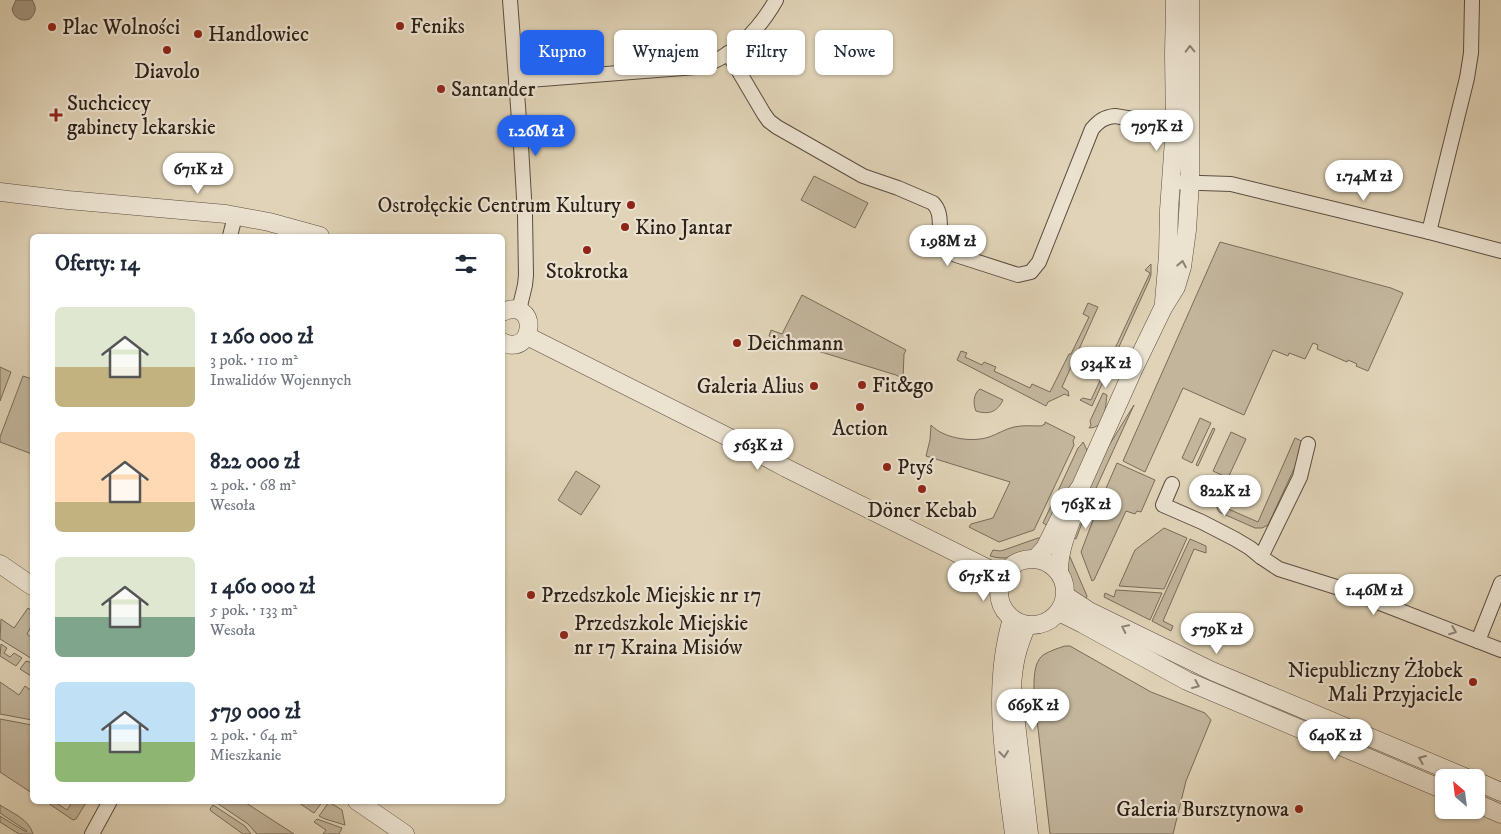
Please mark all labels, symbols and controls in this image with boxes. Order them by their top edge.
place label: Feniks [410,14,465,40]
place label: Plac Wolności [62,15,180,41]
marker: Feniks [394,20,406,32]
marker: Plac Wolności [46,21,58,33]
place label: Handlowiec [208,22,309,48]
marker: Handlowiec [192,28,204,40]
chip: Kupno [520,30,604,75]
chip: Wynajem [614,30,717,75]
chip: Filtry [727,30,805,75]
chip: Nowe [815,30,893,75]
marker: Diavolo [161,44,173,56]
one-way arrow [1185,44,1196,52]
place label: Diavolo [134,59,200,85]
place label: Santander [451,77,536,103]
marker: Santander [435,83,447,95]
place label: Suchciccy gabinety lekarskie [67,91,216,141]
marker: Suchciccy gabinety lekarskie [49,108,63,122]
pin: 797K zł [1111,110,1203,152]
pin: 1.26M zł [484,114,588,157]
text: 797K zł [1131,116,1183,136]
text: 1.26M zł [508,121,564,141]
pin: 671K zł [152,152,244,195]
text: 671K zł [173,159,223,179]
pin: 1.74M zł [1312,160,1416,202]
text: 1.74M zł [1336,166,1392,186]
place label: Ostrołęckie Centrum Kultury [377,193,622,219]
marker: Ostrołęckie Centrum Kultury [625,199,637,211]
place label: Kino Jantar [635,215,732,241]
marker: Kino Jantar [619,221,631,233]
pin: 1.98M zł [896,224,1000,267]
text: 1.98M zł [920,231,976,251]
marker: Stokrotka [581,244,593,256]
icon: filters [452,250,480,278]
text: Oferty: 14 [55,251,139,277]
place label: Stokrotka [546,259,628,285]
one-way arrow [1177,259,1187,268]
text: 1 260 000 zł [210,324,313,350]
icon: home [95,327,155,387]
place label: Deichmann [747,331,843,357]
marker: Deichmann [731,337,743,349]
pin: 934K zł [1060,346,1152,389]
text: 3 pok. · 110 m² [210,350,298,370]
text: 934K zł [1081,353,1131,373]
text: Inwalidów Wojennych [210,370,352,390]
place label: Fit&go [872,373,934,399]
place label: Galeria Alius [697,374,804,400]
marker: Fit&go [856,379,868,391]
marker: Galeria Alius [808,380,820,392]
marker: Action [854,401,866,413]
place label: Action [832,416,888,442]
pin: 563K zł [712,428,804,471]
text: 563K zł [734,435,782,455]
text: 822 000 zł [210,449,299,475]
icon: home [95,452,155,512]
place label: Ptyś [897,455,934,481]
marker: Ptyś [881,461,893,473]
pin: 822K zł [1179,474,1271,517]
text: 2 pok. · 68 m² [210,475,296,495]
text: 822K zł [1200,481,1250,501]
marker: Döner Kebab [916,483,928,495]
pin: 763K zł [1040,488,1132,530]
text: 763K zł [1061,494,1111,514]
text: Wesoła [210,495,255,515]
place label: Döner Kebab [867,498,977,524]
pin: 675K zł [938,560,1030,602]
text: 675K zł [958,566,1010,586]
text: 1 460 000 zł [210,574,315,600]
pin: 1.46M zł [1322,574,1426,616]
icon: home [95,577,155,637]
text: 1.46M zł [1345,580,1403,600]
place label: Przedszkole Miejskie nr 17 [541,583,762,609]
marker: Przedszkole Miejskie nr 17 [525,589,537,601]
text: 5 pok. · 133 m² [210,600,298,620]
place label: Przedszkole Miejskie nr 17 Kraina Misiów [574,611,748,661]
pin: 579K zł [1171,612,1263,655]
text: 579K zł [1192,619,1242,639]
text: Wesoła [210,620,255,640]
one-way arrow [1121,624,1130,635]
one-way arrow [1449,625,1457,635]
marker: Przedszkole Miejskie nr 17 Kraina Misiów [558,629,570,641]
place label: Niepubliczny Żłobek Mali Przyjaciele [1288,657,1464,708]
marker: Niepubliczny Żłobek Mali Przyjaciele [1467,676,1479,688]
one-way arrow [1191,679,1200,689]
pin: 669K zł [987,688,1079,731]
text: 669K zł [1007,695,1059,715]
text: 579 000 zł [210,699,300,725]
icon: home [95,702,155,762]
pin: 640K zł [1289,718,1381,761]
text: 2 pok. · 64 m² [210,725,297,745]
text: 640K zł [1309,725,1361,745]
text: Mieszkanie [210,745,282,765]
one-way arrow [998,750,1009,758]
one-way arrow [1418,754,1427,765]
north arrow [1435,769,1485,819]
map controls [1435,769,1485,819]
place label: Galeria Bursztynowa [1116,797,1289,823]
marker: Galeria Bursztynowa [1293,803,1305,815]

